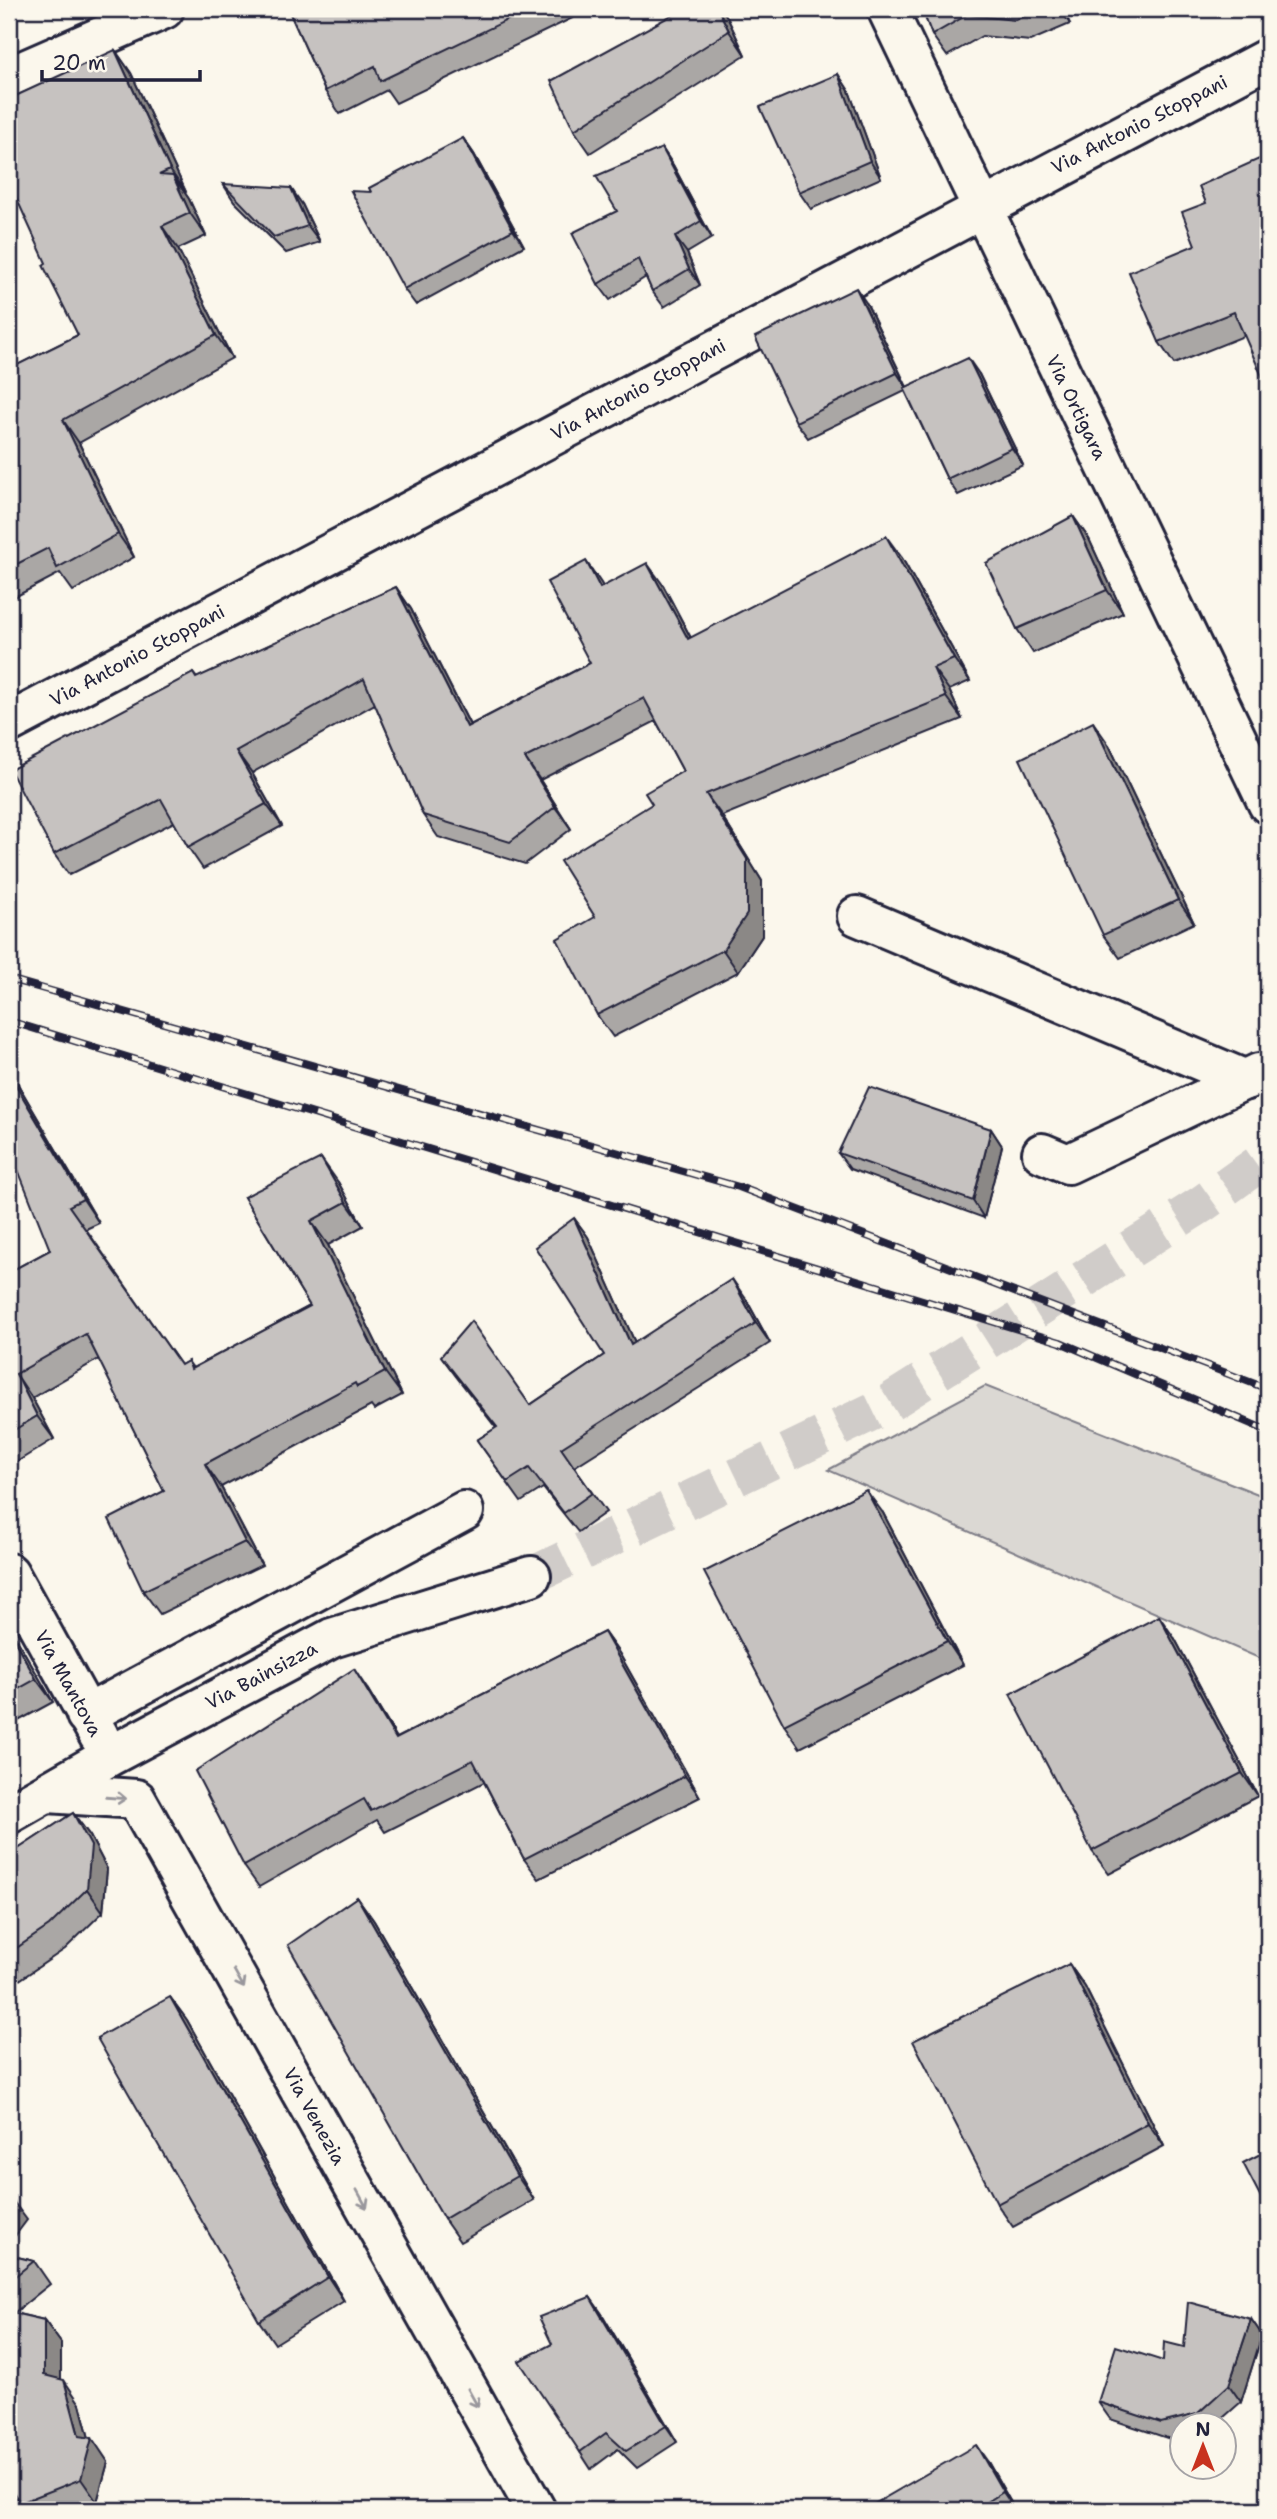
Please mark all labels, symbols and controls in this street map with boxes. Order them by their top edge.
scale bar [42,38,200,82]
text: 20 m [52,49,106,77]
street label: Via Antonio Stoppani [1047,69,1232,180]
street label: Via Antonio Stoppani [546,333,730,446]
street label: Via Ortigara [1040,351,1113,464]
street label: Via Antonio Stoppani [45,599,229,712]
street label: Via Mantova [29,1625,108,1741]
street label: Via Bainsizza [201,1635,322,1715]
one-way arrow [104,1792,126,1805]
one-way arrow [233,1968,246,1989]
street label: Via Venezia [277,2063,352,2170]
one-way arrow [356,2188,369,2209]
one-way arrow [466,2387,480,2407]
north arrow [1168,2410,1238,2480]
text: N [1195,2417,1211,2442]

